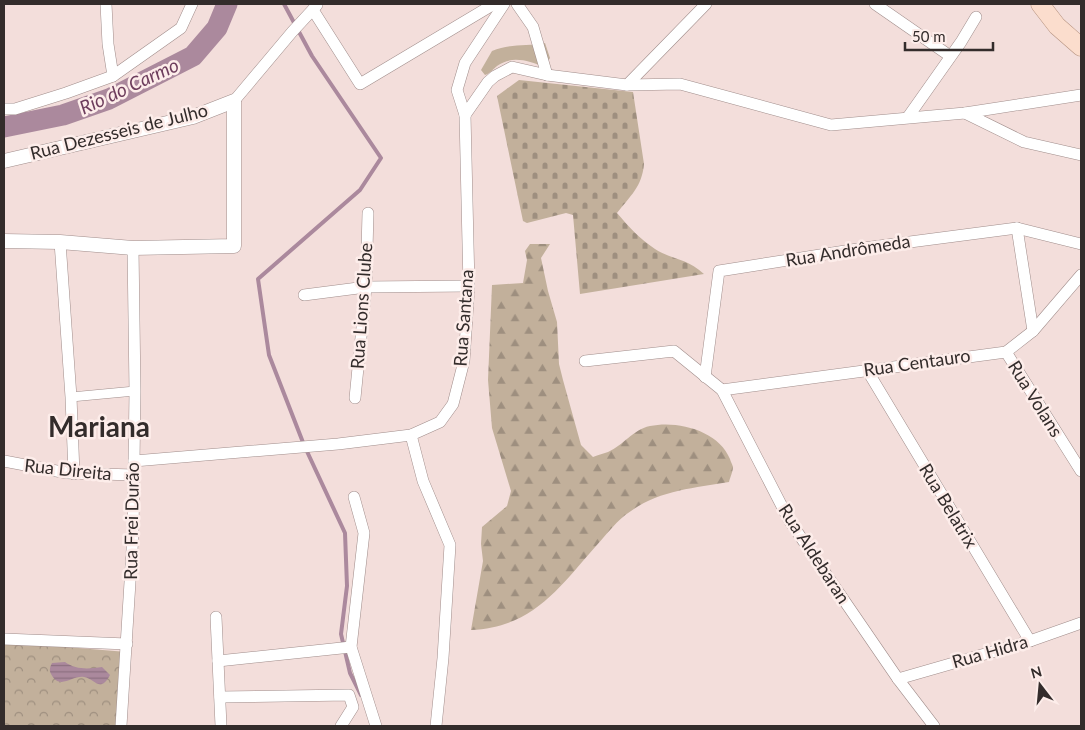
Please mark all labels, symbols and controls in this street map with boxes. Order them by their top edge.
scale bar [905,20,992,52]
text: 50 m [912,27,946,45]
water label: Rio do Carmo [76,53,182,119]
street label: Rua Dezesseis de Julho [28,98,210,164]
street label: Rua Andrômeda [784,229,912,271]
street label: Rua Lions Clube [346,242,376,370]
street label: Rua Santana [449,269,477,367]
street label: Rua Centauro [862,344,972,380]
street label: Rua Volans [1004,356,1068,441]
district label: Mariana [48,409,150,443]
street label: Rua Direita [23,453,113,485]
street label: Rua Belatrix [915,459,983,552]
street label: Rua Frei Durão [119,462,143,580]
street label: Rua Aldebaran [774,500,855,607]
street label: Rua Hidra [949,630,1030,672]
north arrow [1015,660,1065,710]
text: N [1029,662,1044,682]

